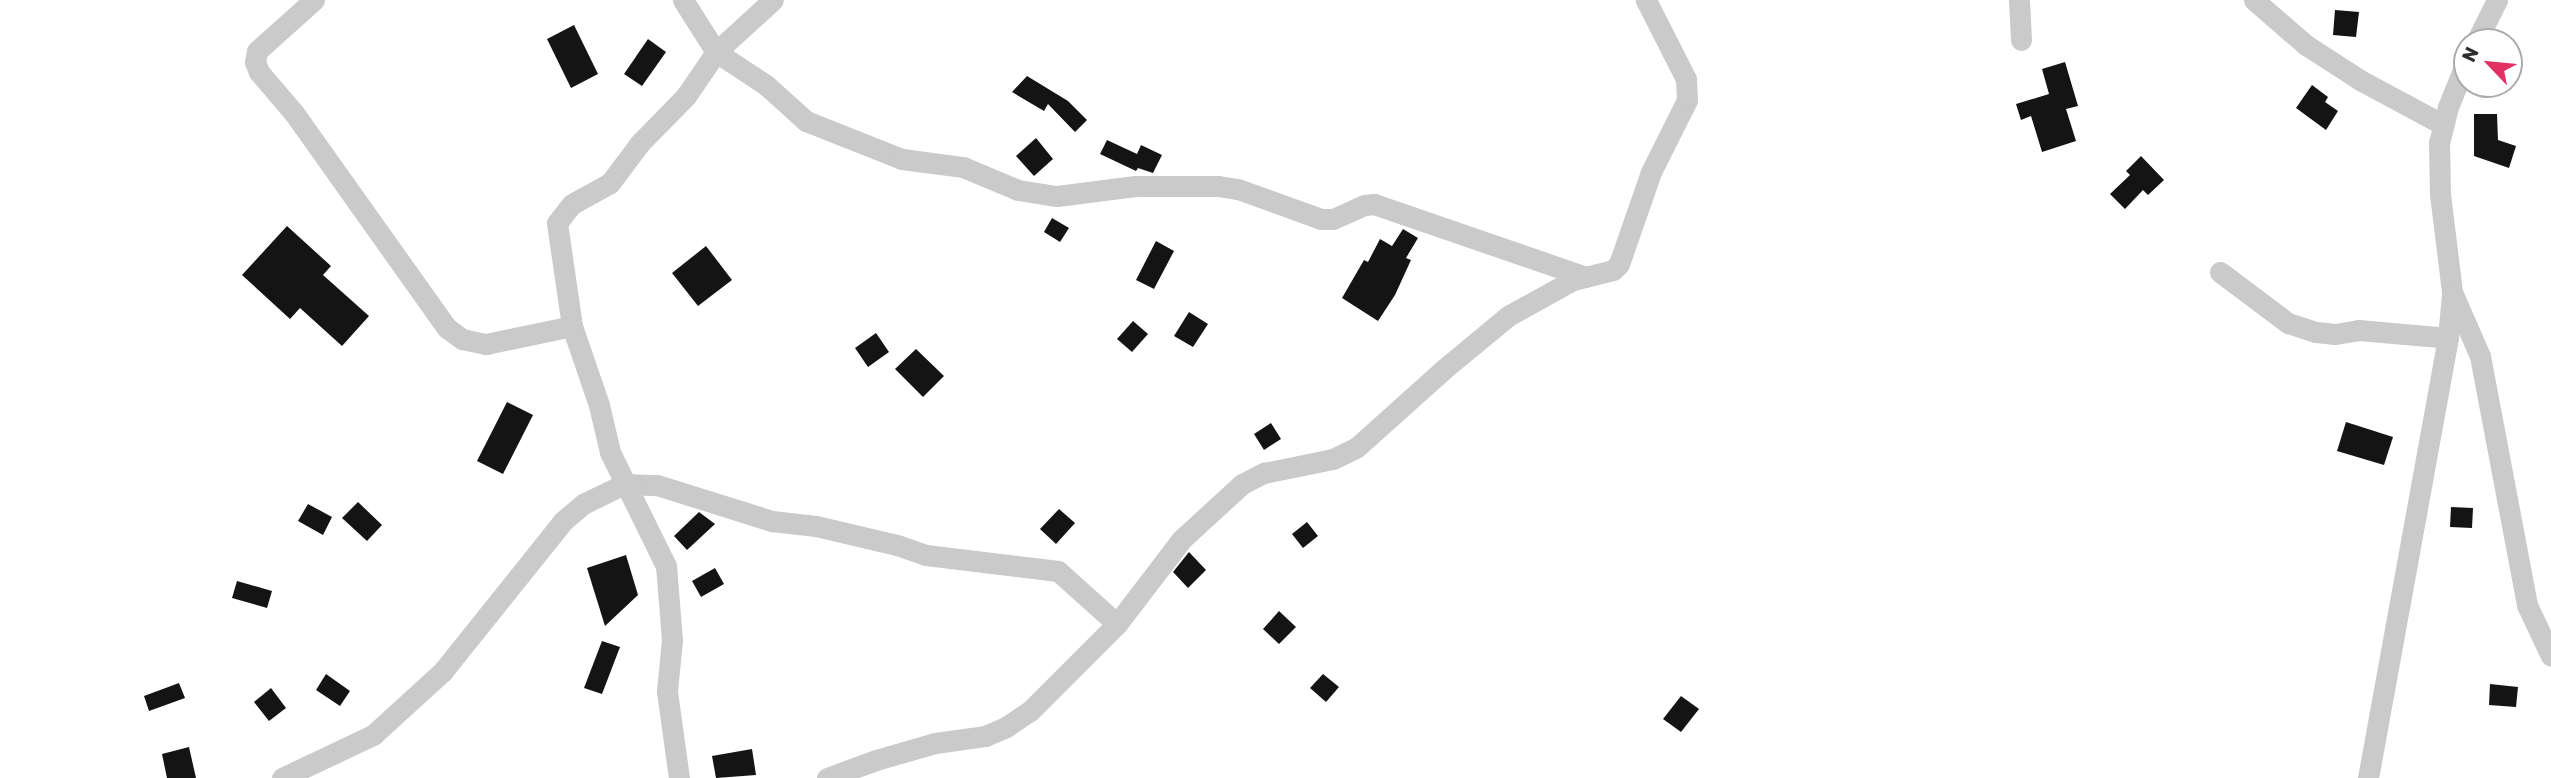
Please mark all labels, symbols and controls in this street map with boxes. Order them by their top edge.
north arrow [2453,28,2523,98]
text: N [2457,43,2484,66]

